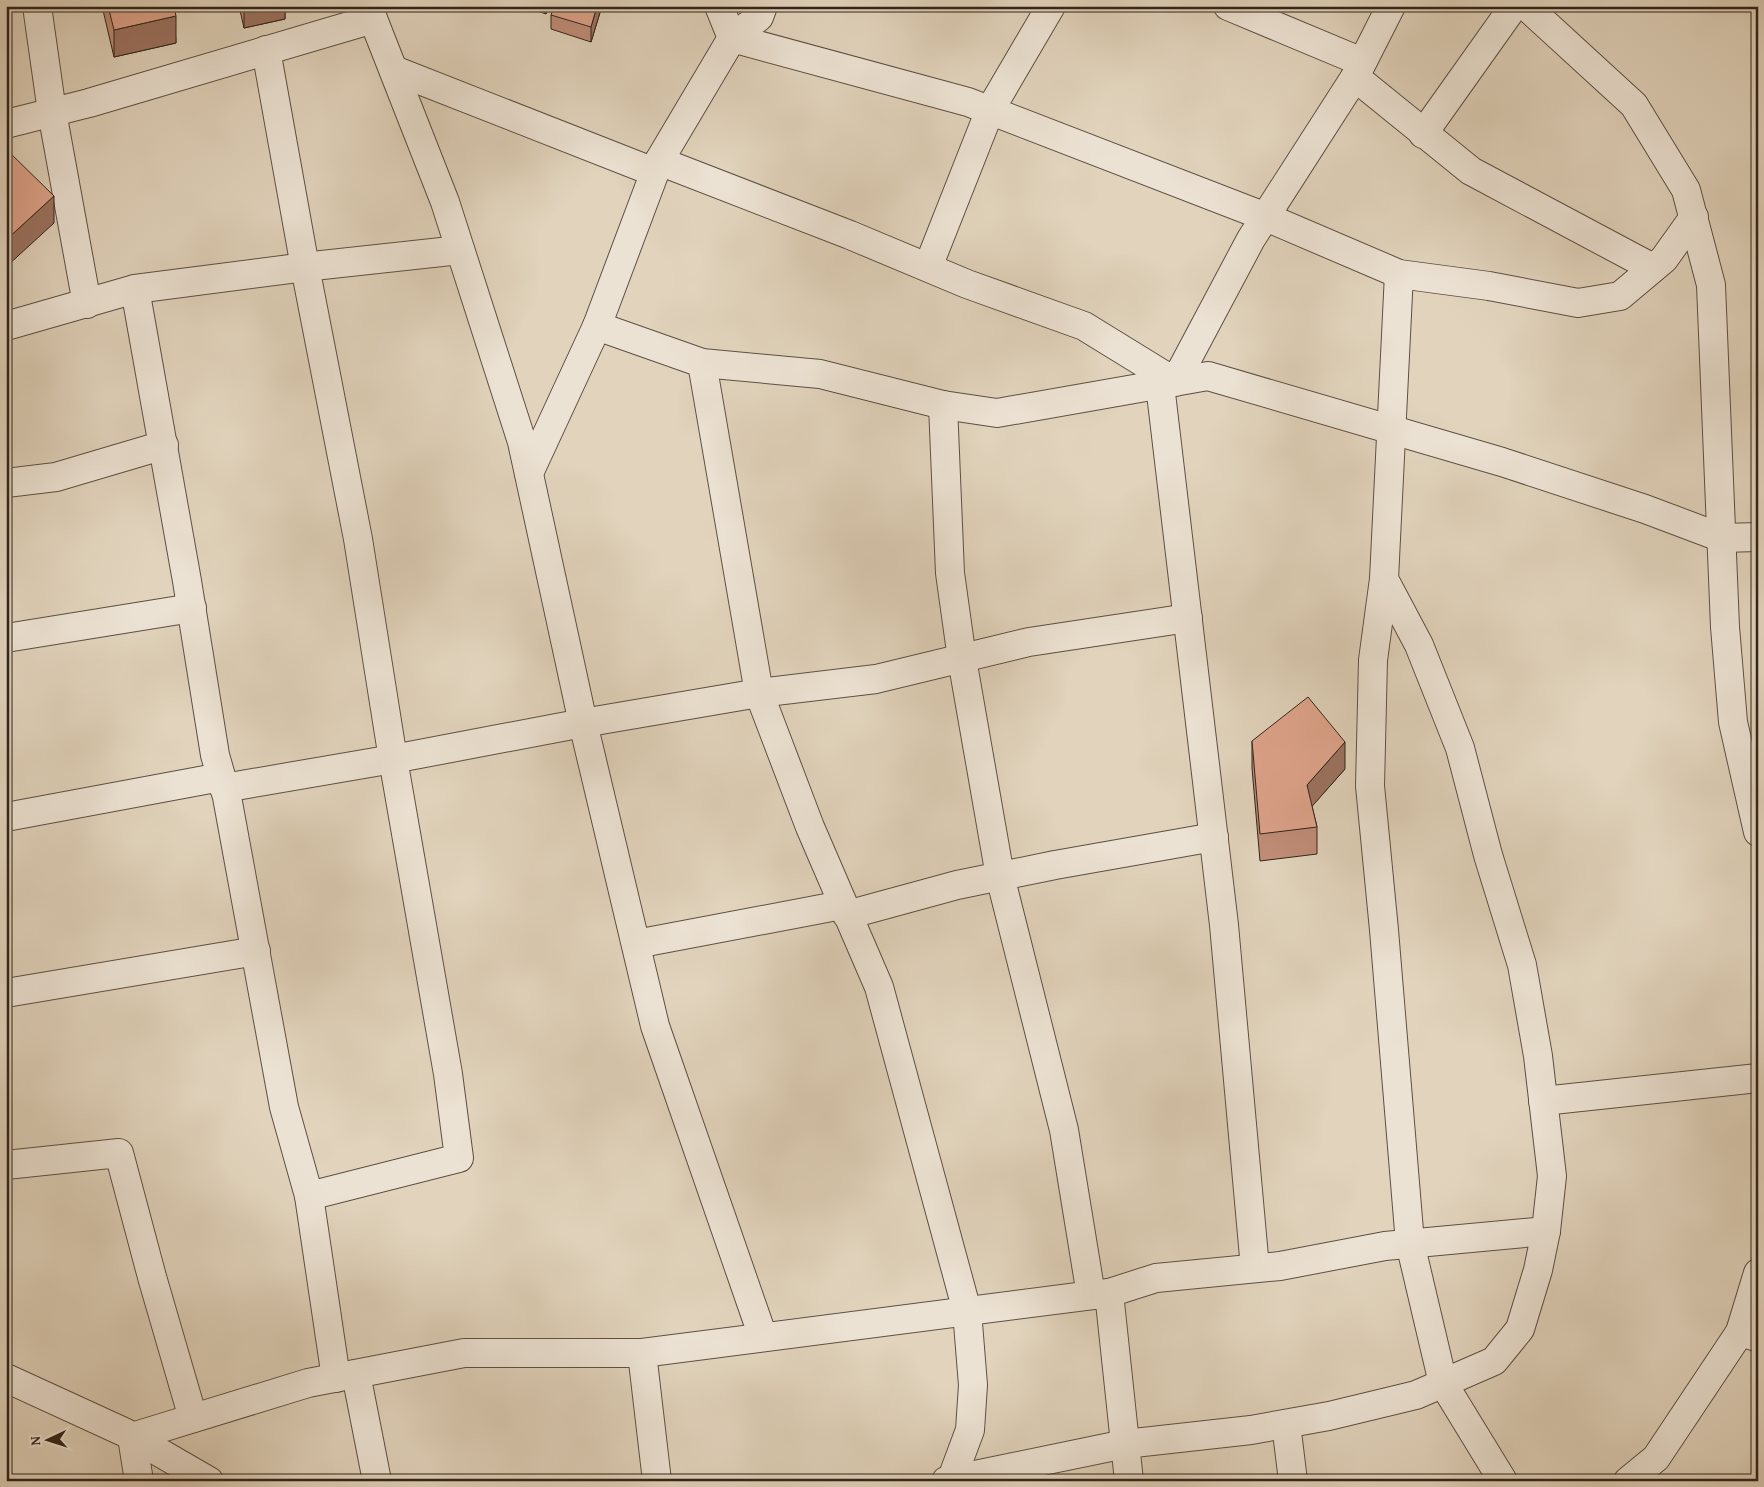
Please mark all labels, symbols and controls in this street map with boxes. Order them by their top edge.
north arrow [22,1414,72,1464]
text: N [25,1435,45,1446]

